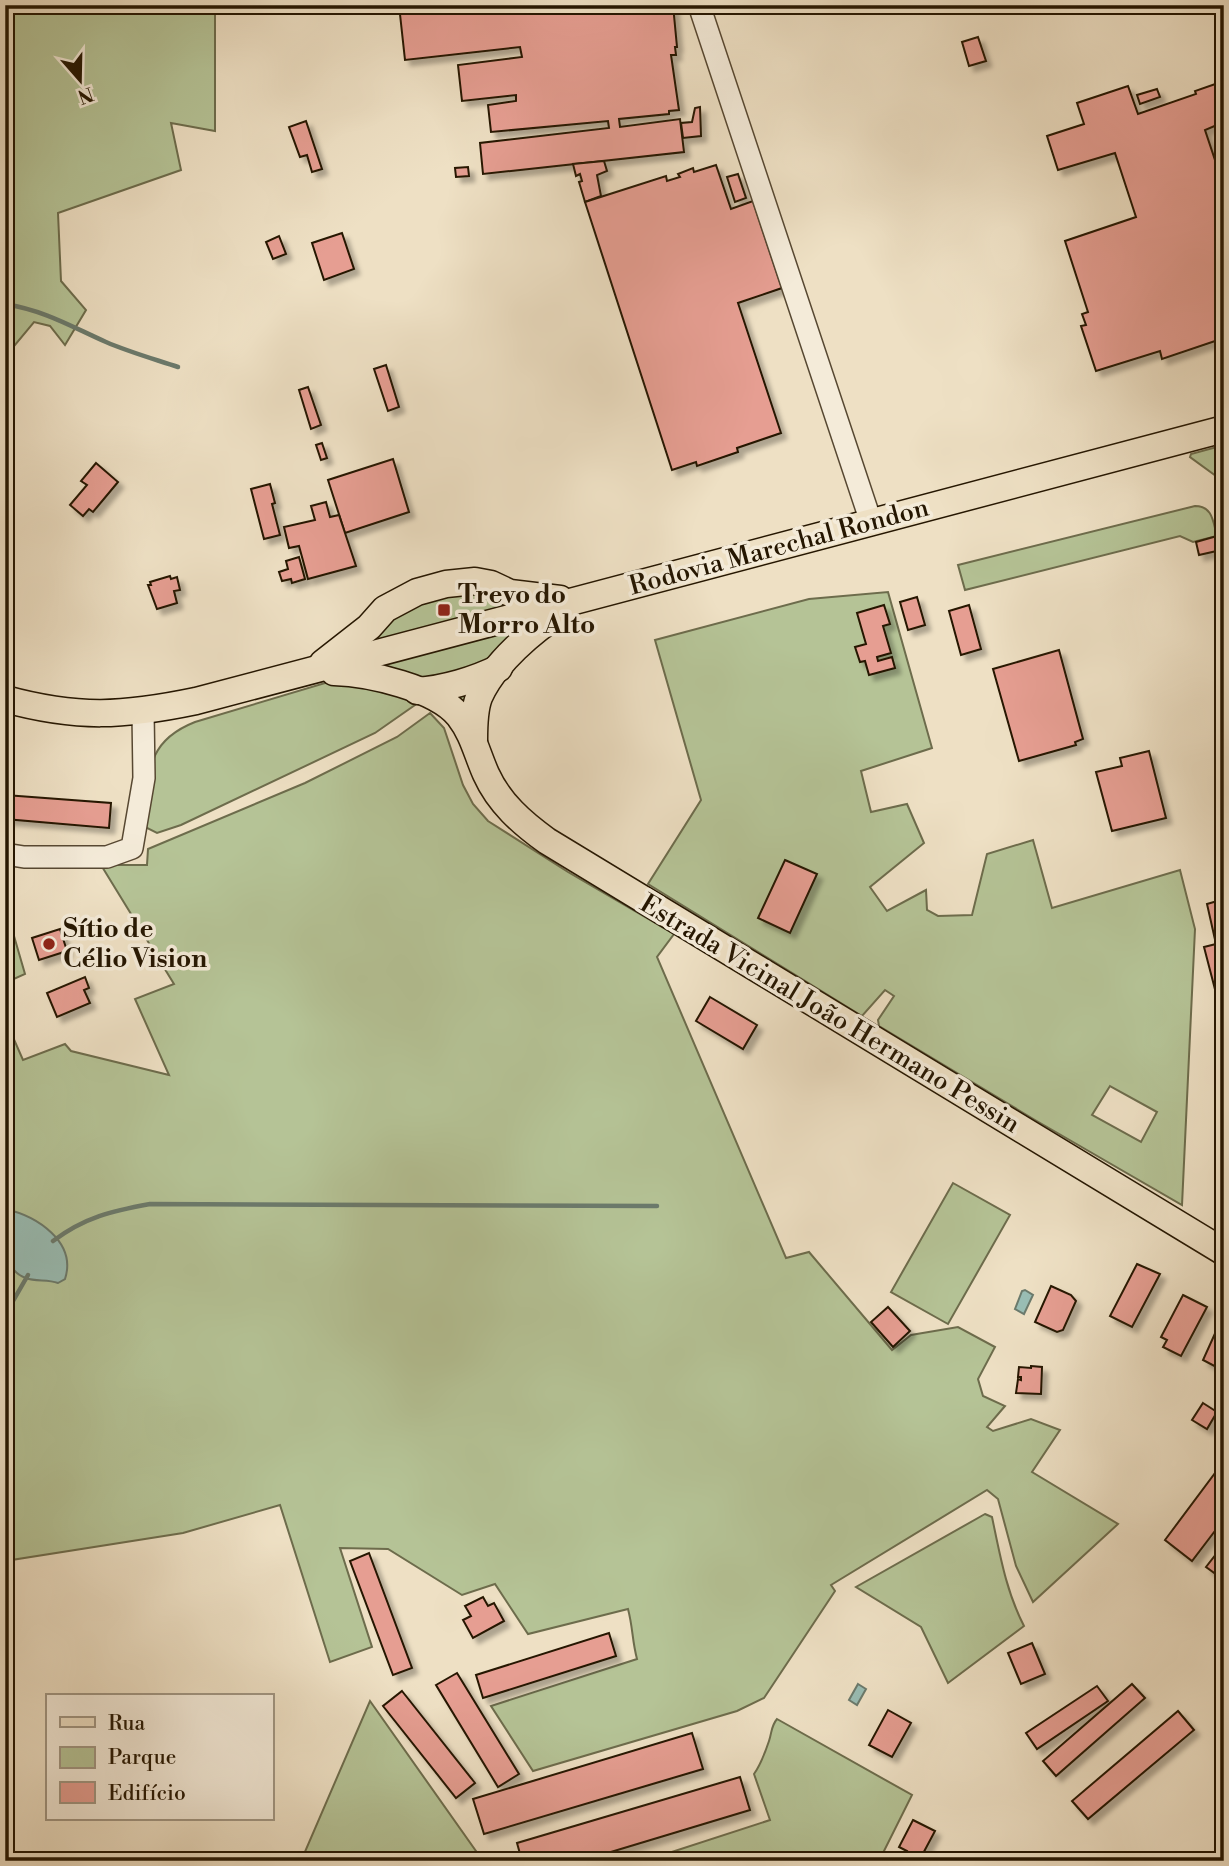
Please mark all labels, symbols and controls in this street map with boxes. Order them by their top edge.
north arrow [46,46,116,116]
text: N [74,81,97,109]
street label: Rodovia Marechal Rondon [626,492,932,602]
place label: Trevo do Morro Alto [458,579,595,641]
marker: Trevo do Morro Alto [436,602,452,618]
street label: Estrada Vicinal João Hermano Pessin [634,888,1026,1140]
place label: Sítio de Célio Vision [63,913,207,975]
marker: Sítio de Célio Vision [41,936,57,952]
legend [46,1694,273,1820]
text: Rua [108,1711,145,1737]
text: Parque [108,1745,176,1771]
text: Edifício [108,1781,186,1807]

